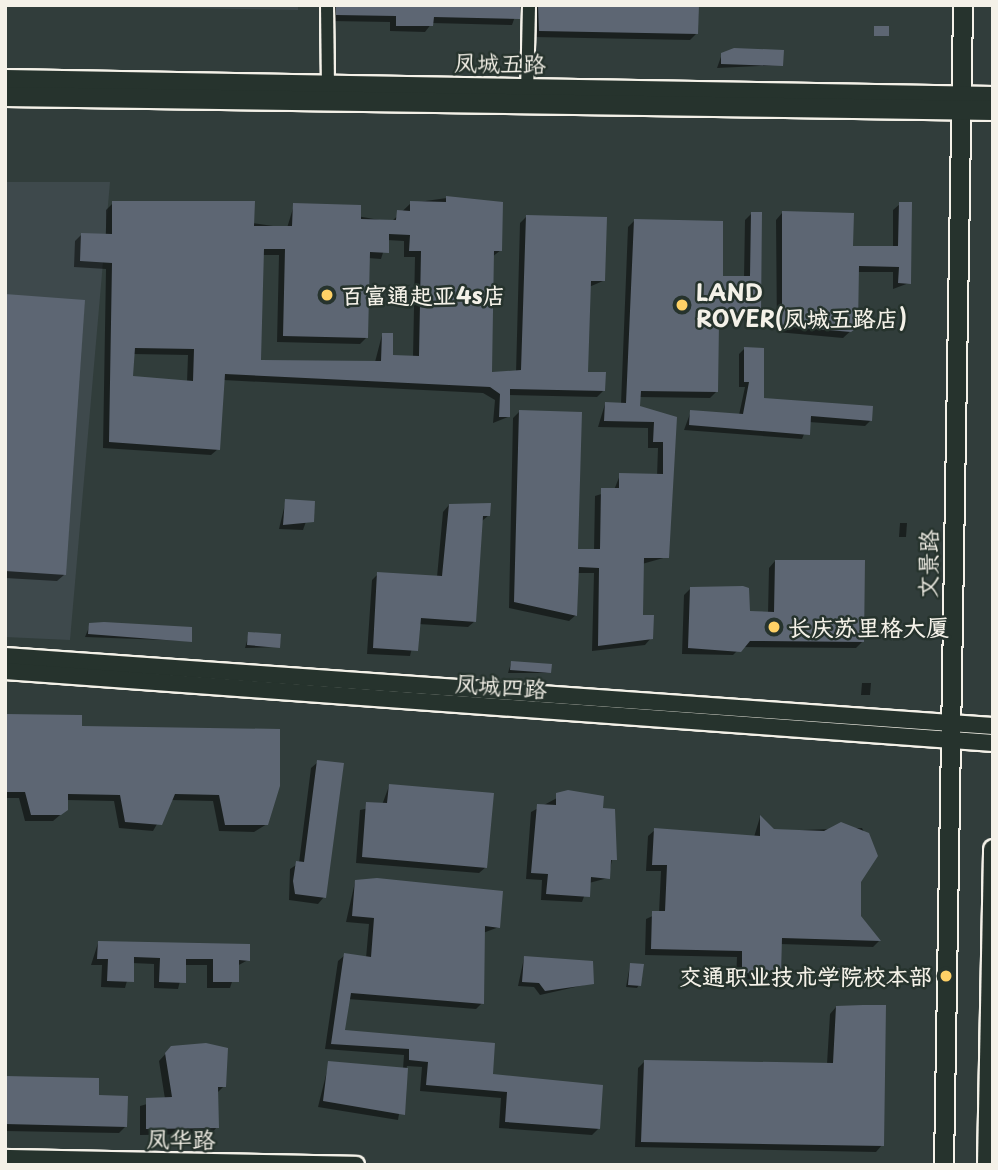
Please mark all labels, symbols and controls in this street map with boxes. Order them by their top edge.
street label: 凤城五路 [454,48,546,78]
place label: LAND ROVER(凤城五路店) [696,278,907,332]
place label: 百富通起亚4s店 [341,281,506,309]
marker: 百富通起亚4s店 [319,287,335,303]
marker: LAND ROVER(凤城五路店) [674,297,690,313]
street label: 文景路 [914,529,942,599]
place label: 长庆苏里格大厦 [788,613,949,641]
marker: 长庆苏里格大厦 [766,619,782,635]
street label: 凤城四路 [454,669,548,703]
place label: 交通职业技术学院校本部 [679,962,932,990]
marker: 交通职业技术学院校本部 [938,968,954,984]
street label: 凤华路 [146,1125,216,1153]

